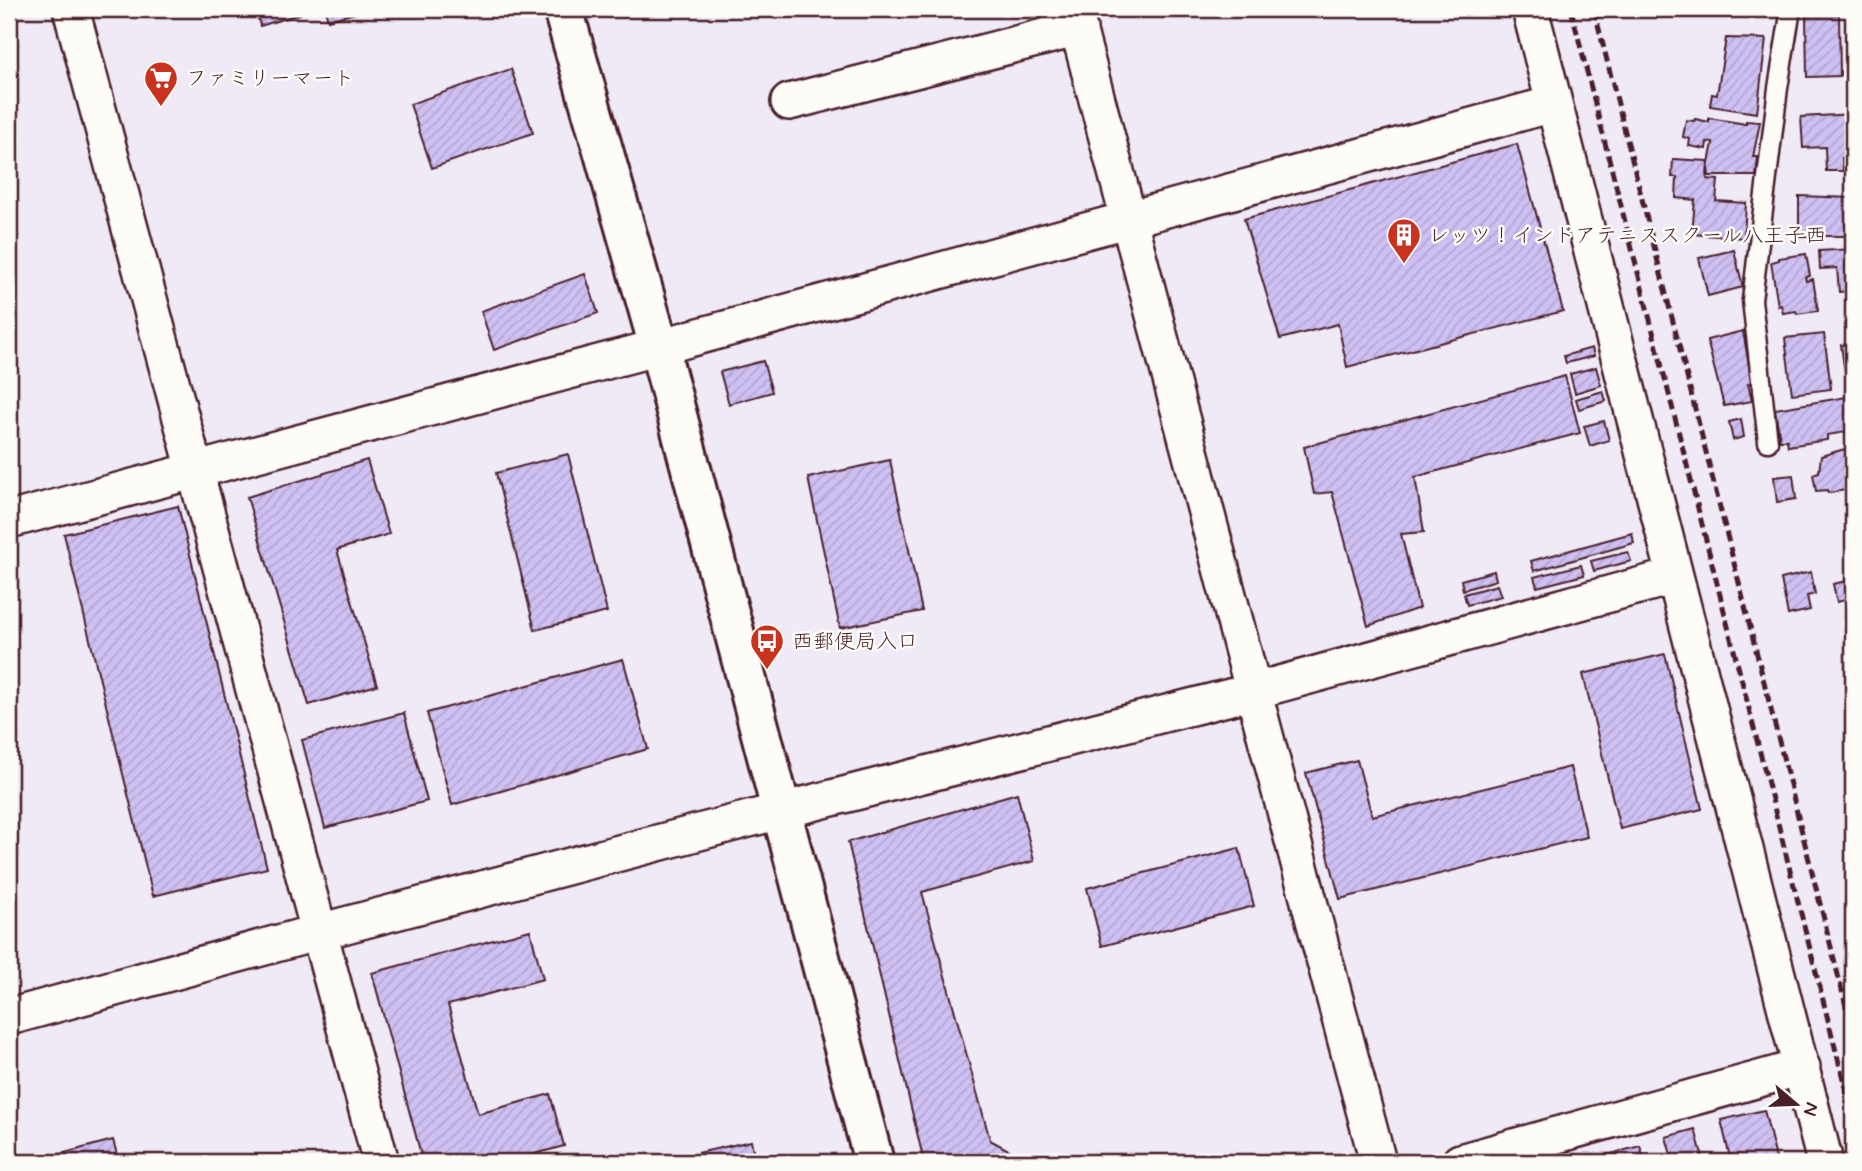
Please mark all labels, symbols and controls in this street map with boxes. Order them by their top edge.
supermarket icon: ファミリーマート [142,59,180,108]
place label: ファミリーマート [186,65,354,93]
building icon: レッツ！インドアテニススクール八王子西 [1385,216,1423,265]
place label: レッツ！インドアテニススクール八王子西 [1428,222,1826,250]
bus stop icon: 西郵便局入口 [748,622,786,671]
place label: 西郵便局入口 [792,628,918,656]
north arrow [1760,1070,1830,1140]
text: N [1797,1099,1825,1119]

